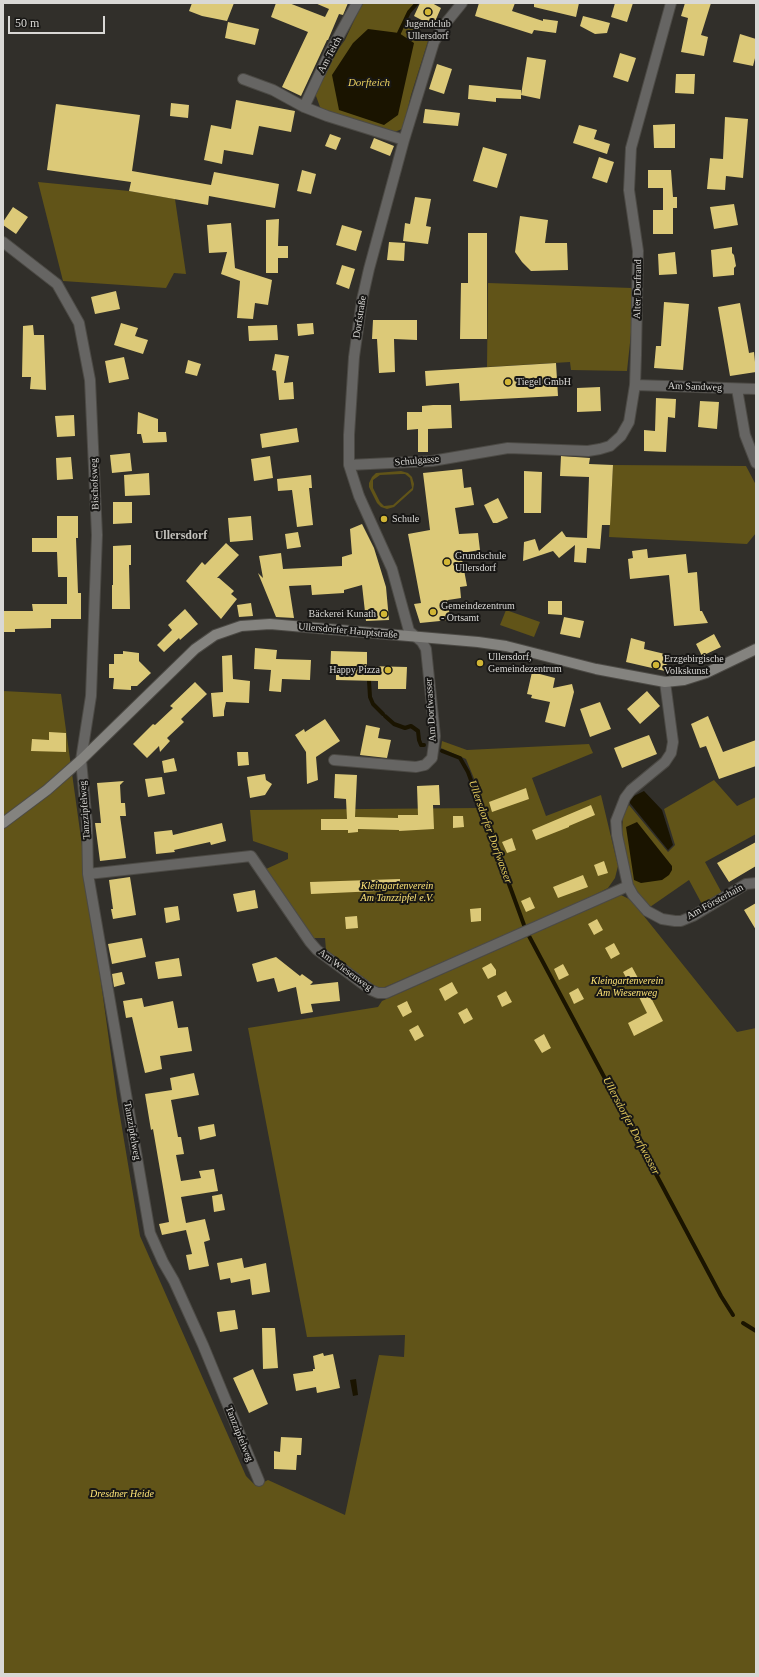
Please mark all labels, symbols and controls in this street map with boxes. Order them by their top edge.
marker: Jugendclub Ullersdorf [423,7,433,17]
scale bar [10,8,107,34]
text: 50 m [15,16,39,30]
place label: Jugendclub Ullersdorf [405,18,451,42]
street label: Am Teich [315,35,345,75]
water label: Dorfteich [348,76,390,90]
street label: Alter Dorfrand [631,259,645,319]
street label: Dorfstraße [351,295,369,339]
place label: Tiegel GmbH [516,376,571,388]
marker: Tiegel GmbH [503,377,513,387]
street label: Am Sandweg [668,380,722,394]
street label: Schulgasse [394,453,440,469]
street label: Bischofsweg [88,458,102,510]
place label: Schule [392,513,419,525]
marker: Schule [379,514,389,524]
district label: Ullersdorf [155,529,207,543]
place label: Grundschule Ullersdorf [455,550,506,574]
marker: Grundschule Ullersdorf [442,557,452,567]
place label: Gemeindezentrum - Ortsamt [441,600,515,624]
marker: Gemeindezentrum - Ortsamt [428,607,438,617]
place label: Bäckerei Kunath [309,608,376,620]
marker: Bäckerei Kunath [379,609,389,619]
street label: Ullersdorfer Hauptstraße [298,621,398,641]
place label: Ullersdorf, Gemeindezentrum [488,651,562,674]
place label: Erzgebirgische Volkskunst [664,653,724,676]
marker: Ullersdorf, Gemeindezentrum [475,658,485,668]
marker: Erzgebirgische Volkskunst [651,660,661,670]
place label: Happy Pizza [329,664,380,676]
marker: Happy Pizza [383,665,393,675]
street label: Am Dorfwasser [423,678,439,742]
water label: Ullersdorfer Dorfwasser [465,778,515,886]
street label: Tanzzipfelweg [77,780,93,840]
park label: Kleingartenverein Am Tanzzipfel e.V. [361,880,433,904]
street label: Am Försterhain [685,881,745,923]
street label: Am Wiesenweg [316,946,374,994]
park label: Kleingartenverein Am Wiesenweg [591,975,663,998]
water label: Ullersdorfer Dorfwasser [600,1075,662,1177]
street label: Tanzzipfelweg [121,1101,143,1161]
street label: Tanzzipfelweg [222,1405,256,1463]
park label: Dresdner Heide [90,1488,154,1500]

